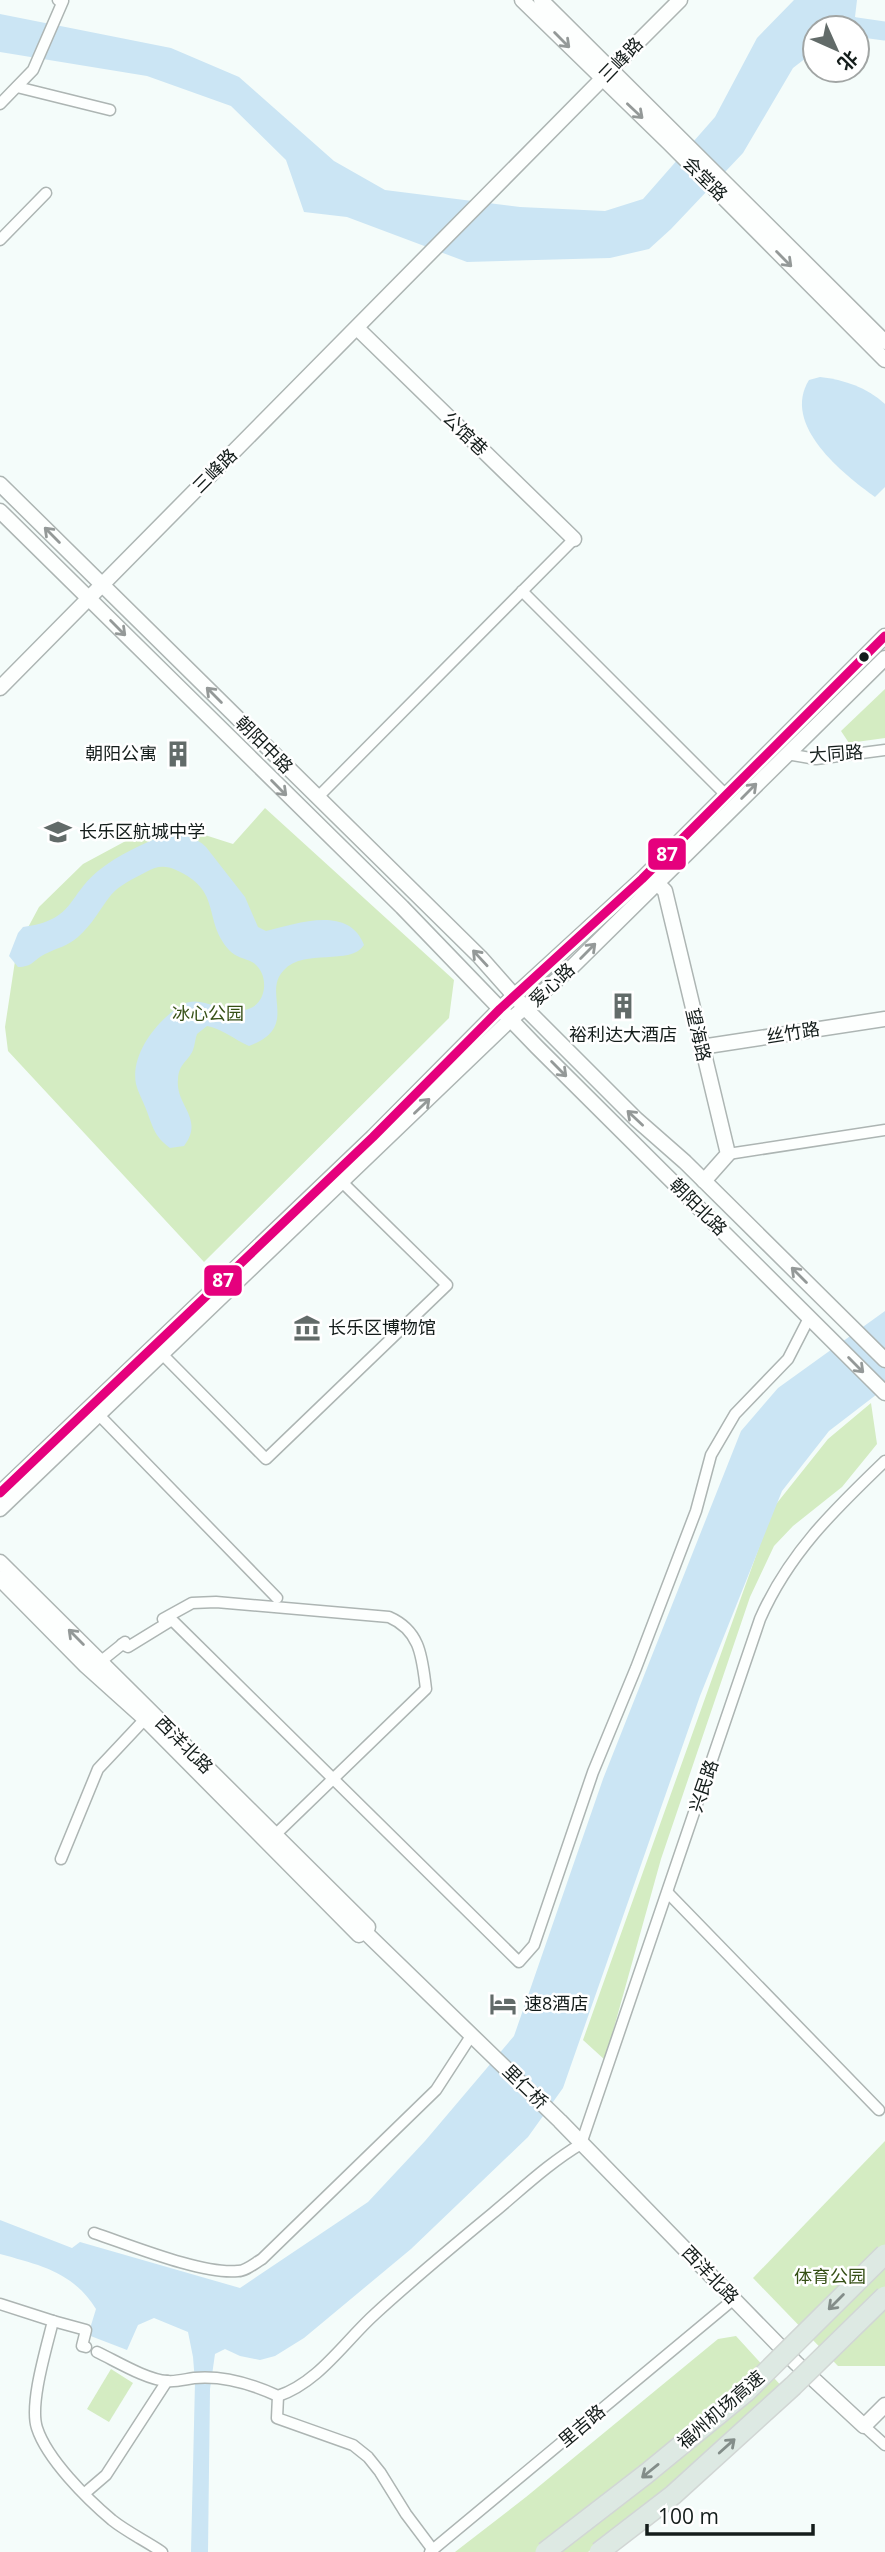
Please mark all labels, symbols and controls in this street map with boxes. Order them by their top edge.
north arrow [801,14,871,84]
one-way arrow [553,31,570,48]
street label: 三峰路 [593,32,648,87]
text: 北 [832,45,864,77]
one-way arrow [626,103,644,119]
street label: 会堂路 [678,151,733,206]
one-way arrow [776,250,793,267]
street label: 公馆巷 [438,406,493,461]
street label: 三峰路 [187,443,242,498]
one-way arrow [44,527,61,544]
one-way arrow [109,619,126,636]
unlabelled marker [857,650,871,664]
one-way arrow [206,687,223,704]
street label: 朝阳中路 [231,710,299,778]
building icon: 朝阳公寓 [163,739,193,769]
street label: 大同路 [808,739,864,767]
place label: 朝阳公寓 [85,741,157,765]
one-way arrow [271,779,288,796]
one-way arrow [741,783,758,800]
school or university icon: 长乐区航城中学 [43,817,73,847]
place label: 长乐区航城中学 [79,819,205,843]
line badge: 87 [647,837,687,871]
text: 87 [656,841,678,867]
one-way arrow [579,943,596,960]
one-way arrow [472,950,489,967]
street label: 爱心路 [523,957,579,1011]
building icon: 裕利达大酒店 [608,991,638,1021]
park label: 冰心公园 [172,1001,244,1025]
street label: 望海路 [681,1006,717,1064]
street label: 丝竹路 [764,1016,821,1048]
place label: 裕利达大酒店 [569,1022,677,1046]
one-way arrow [550,1060,567,1077]
one-way arrow [413,1098,430,1115]
one-way arrow [627,1109,644,1126]
street label: 朝阳北路 [665,1172,733,1240]
line badge: 87 [203,1264,243,1297]
text: 87 [212,1267,234,1293]
one-way arrow [791,1267,808,1284]
museum icon: 长乐区博物馆 [292,1313,322,1343]
place label: 长乐区博物馆 [328,1315,436,1339]
one-way arrow [848,1357,865,1374]
one-way arrow [67,1629,84,1646]
street label: 西洋北路 [151,1710,219,1778]
street label: 兴民路 [683,1756,723,1815]
hotel icon: 速8酒店 [488,1989,518,2019]
place label: 速8酒店 [524,1991,588,2015]
street label: 里仁桥 [498,2059,553,2114]
street label: 西洋北路 [677,2240,744,2309]
park label: 体育公园 [794,2264,866,2288]
one-way arrow [828,2294,845,2311]
street label: 福州机场高速 [672,2365,769,2454]
street label: 里吉路 [553,2399,610,2452]
one-way arrow [718,2438,735,2455]
one-way arrow [641,2463,659,2479]
scale bar [647,2492,813,2536]
text: 100 m [658,2502,719,2530]

